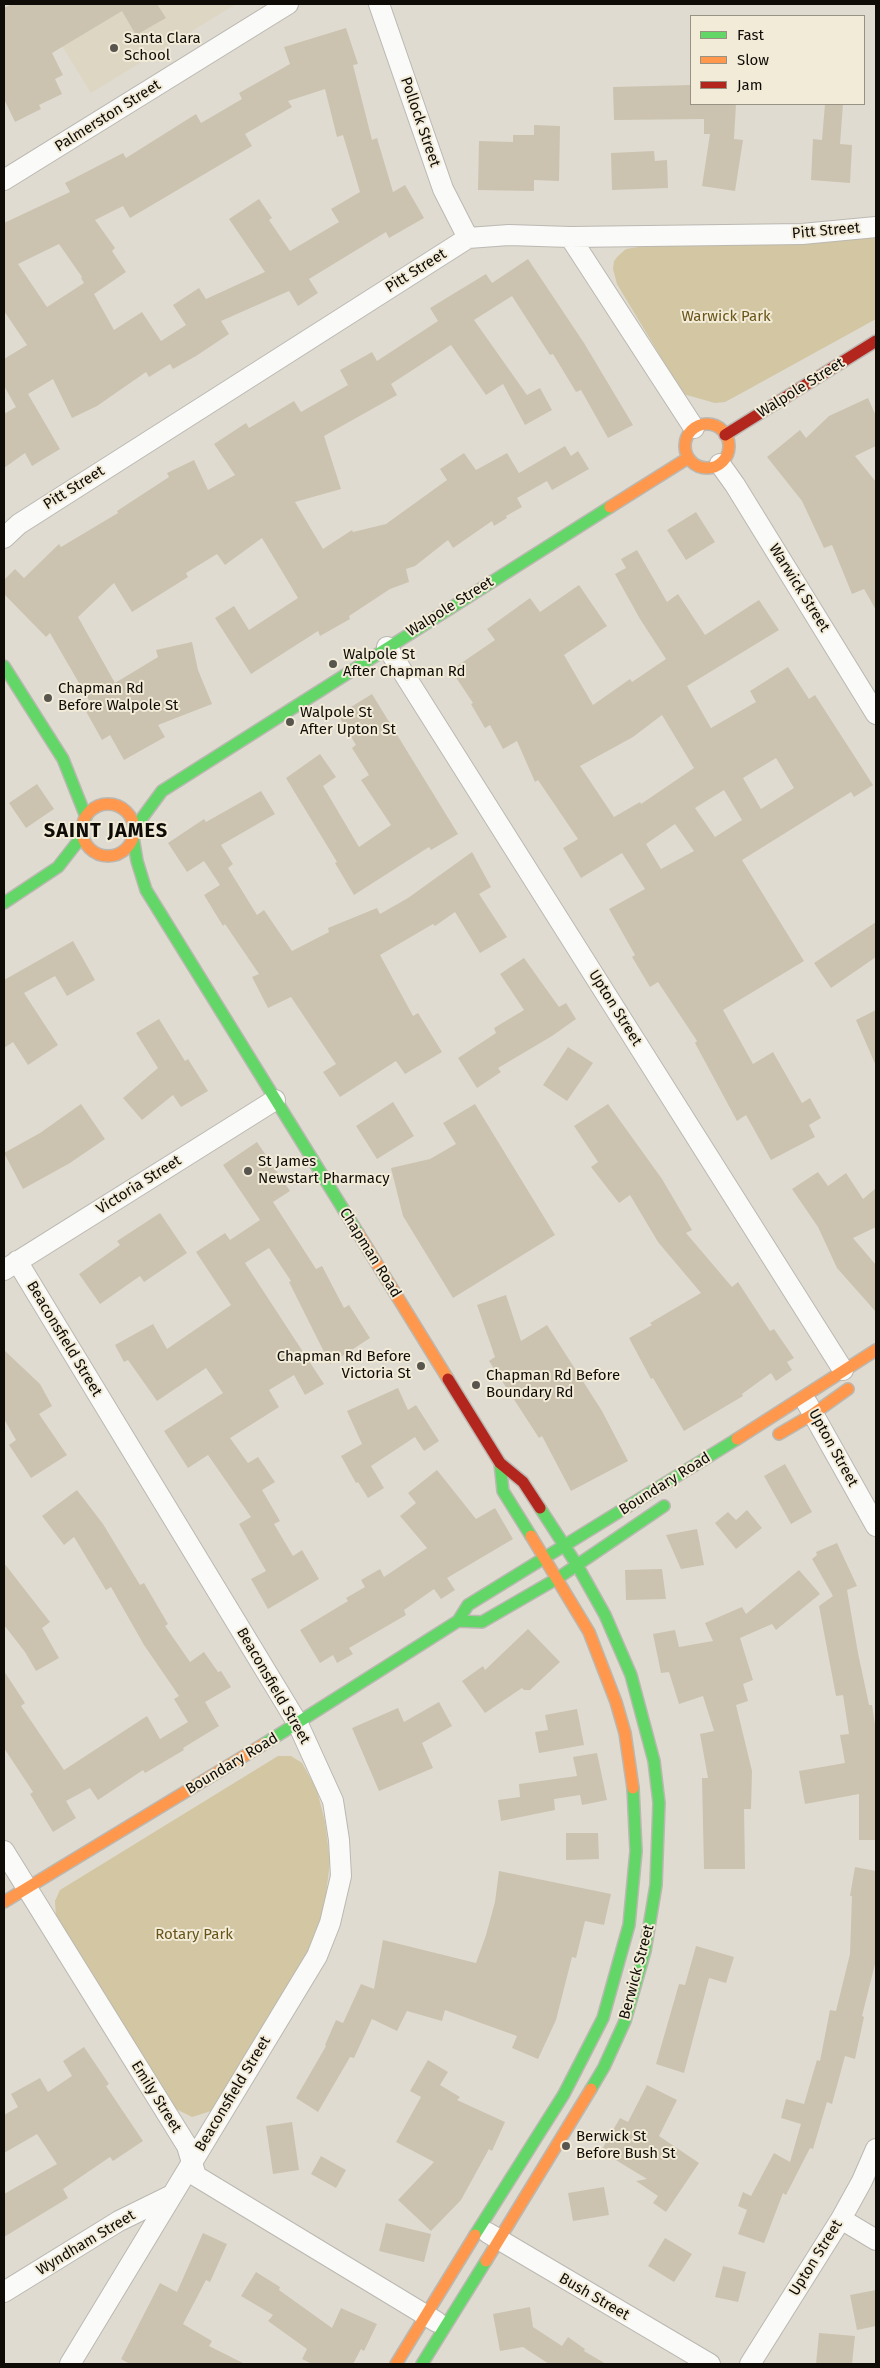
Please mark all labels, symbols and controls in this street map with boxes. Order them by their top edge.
legend [690,15,865,105]
text: Fast [737,26,764,44]
place label: Santa Clara School [124,30,201,65]
marker: Santa Clara School [108,42,120,54]
text: Slow [737,51,769,69]
street label: Pollock Street [396,75,444,169]
street label: Palmerston Street [52,76,164,156]
text: Jam [737,76,763,94]
street label: Pitt Street [791,219,861,243]
street label: Pitt Street [382,245,450,297]
park label: Warwick Park [681,308,771,326]
street label: Walpole Street [754,354,848,422]
street label: Pitt Street [40,462,108,514]
street label: Warwick Street [765,541,833,635]
street label: Walpole Street [403,573,497,641]
place label: Walpole St After Chapman Rd [343,646,465,681]
marker: Walpole St After Chapman Rd [327,658,339,670]
place label: Chapman Rd Before Walpole St [58,680,178,715]
marker: Chapman Rd Before Walpole St [42,692,54,704]
place label: Walpole St After Upton St [300,704,396,739]
marker: Walpole St After Upton St [284,716,296,728]
district label: SAINT JAMES [42,819,170,843]
street label: Upton Street [585,967,645,1049]
street label: Victoria Street [93,1152,185,1218]
place label: St James Newstart Pharmacy [258,1153,390,1188]
marker: St James Newstart Pharmacy [242,1165,254,1177]
street label: Chapman Road [335,1205,405,1301]
street label: Beaconsfield Street [22,1278,106,1400]
place label: Chapman Rd Before Victoria St [277,1348,411,1383]
marker: Chapman Rd Before Victoria St [415,1360,427,1372]
place label: Chapman Rd Before Boundary Rd [486,1367,620,1402]
marker: Chapman Rd Before Boundary Rd [470,1379,482,1391]
street label: Upton Street [804,1406,862,1490]
street label: Boundary Road [616,1449,714,1519]
street label: Beaconsfield Street [232,1625,314,1747]
street label: Boundary Road [183,1729,281,1799]
street label: Berwick Street [616,1923,658,2021]
park label: Rotary Park [155,1926,233,1944]
street label: Beaconsfield Street [191,2033,275,2155]
street label: Emily Street [127,2058,185,2136]
place label: Berwick St Before Bush St [576,2128,676,2163]
marker: Berwick St Before Bush St [560,2140,572,2152]
street label: Wyndham Street [33,2206,139,2280]
street label: Upton Street [786,2217,846,2299]
street label: Bush Street [556,2270,632,2324]

